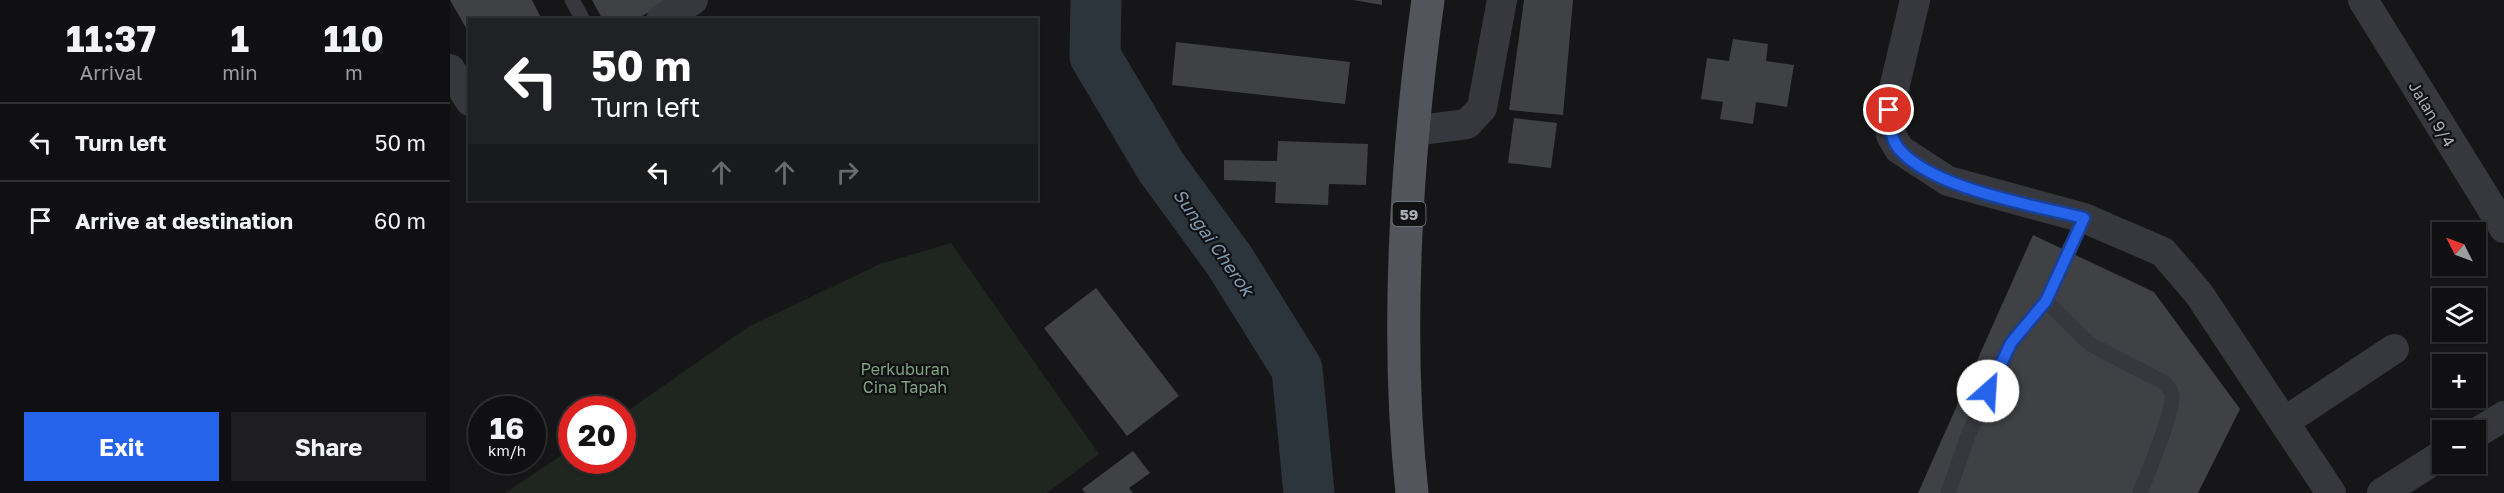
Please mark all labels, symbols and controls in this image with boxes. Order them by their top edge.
text: 11:37 [66,17,156,60]
text: 1 [231,17,249,60]
text: 110 [324,17,384,60]
text: 50 m [591,40,691,90]
icon: left [492,42,570,120]
text: Arrival [80,60,142,84]
text: min [222,60,258,84]
text: m [345,60,363,84]
street label: Jalan 9/4 [2405,78,2459,150]
pin [1863,84,1914,135]
text: Turn left [591,91,700,123]
icon: arrive [1872,93,1905,126]
icon: left [24,126,57,159]
text: Turn left [75,129,166,156]
text: 50 m [375,129,426,156]
icon: left [642,156,675,189]
icon: ahead [705,156,738,189]
icon: ahead [768,156,801,189]
icon: right [831,156,864,189]
water label: Sungai Cherok [1169,184,1260,301]
road number: 59 [1392,202,1426,226]
icon: arrive [24,204,57,237]
text: Arrive at destination [75,207,293,234]
text: 60 m [374,207,426,234]
north arrow [2432,222,2486,276]
map controls [2432,222,2486,474]
button: layers [2432,288,2486,342]
button: + [2432,354,2486,408]
park label: Perkuburan Cina Tapah [860,359,950,397]
position arrow [1956,359,2020,423]
speed limit sign: 20 [558,396,636,474]
text: 16 [490,410,524,446]
button: Exit [24,412,219,481]
button: Share [231,412,426,481]
button: − [2432,420,2486,474]
text: km/h [488,441,526,459]

